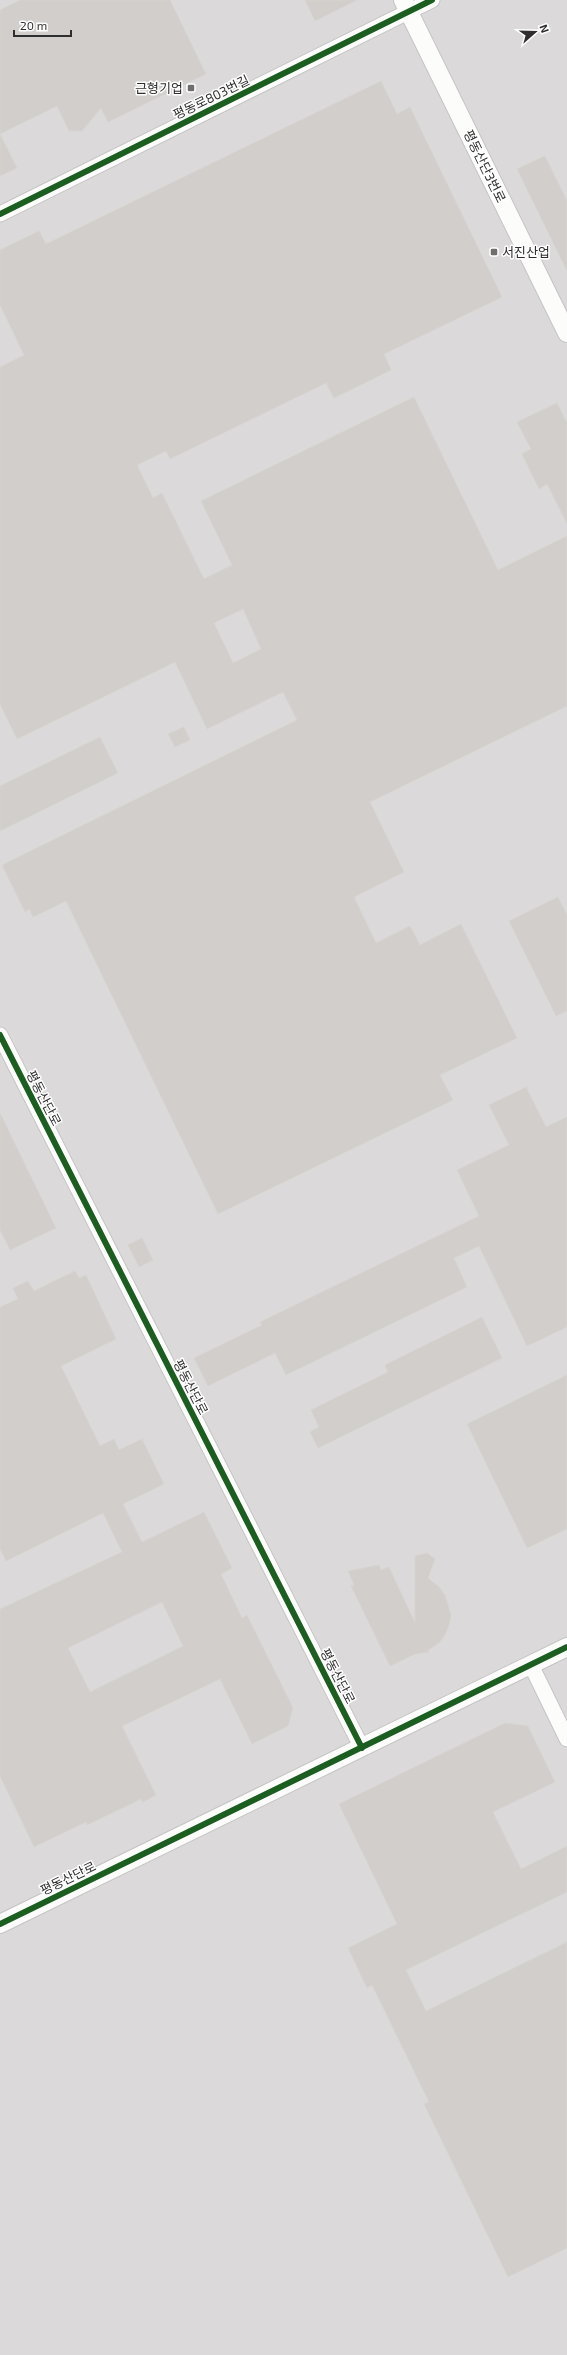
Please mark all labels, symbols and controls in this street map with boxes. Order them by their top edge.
scale bar [14,12,71,38]
north arrow [515,12,555,52]
text: 20 m [20,18,47,32]
text: N [537,22,552,34]
street label: 평동로803번길 [170,72,252,122]
place label: 근형기업 [135,80,183,96]
marker: 근형기업 [186,83,196,93]
street label: 평동산단3번로 [460,127,510,205]
place label: 서진산업 [502,244,550,260]
marker: 서진산업 [489,247,499,257]
street label: 평동산단로 [23,1068,65,1128]
street label: 평동산단로 [170,1357,212,1417]
street label: 평동산단로 [317,1646,359,1706]
street label: 평동산단로 [38,1858,98,1898]

